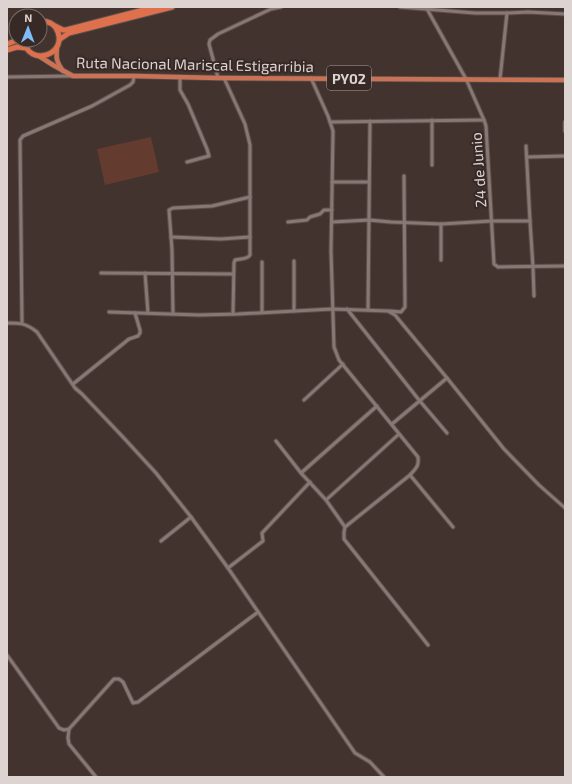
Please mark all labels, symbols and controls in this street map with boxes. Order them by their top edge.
north arrow [8,8,48,48]
text: N [24,11,32,24]
street label: Ruta Nacional Mariscal Estigarribia [76,53,314,75]
road number: PY02 [327,66,371,90]
street label: 24 de Junio [466,132,490,208]

